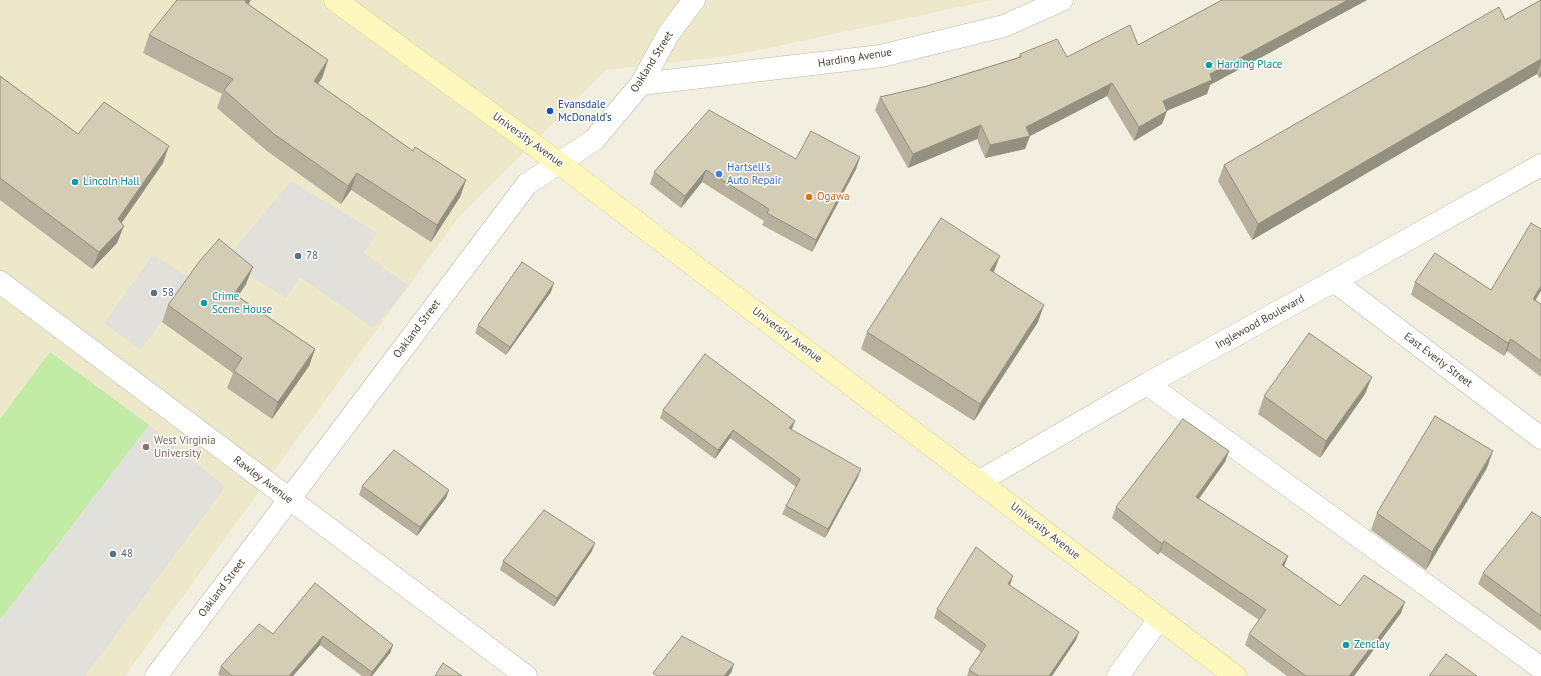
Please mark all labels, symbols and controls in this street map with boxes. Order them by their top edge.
street label: Oakland Street [628,29,676,95]
street label: Harding Avenue [817,46,893,70]
place label: Harding Place [1217,58,1282,72]
marker: Harding Place [1204,60,1214,70]
place label: Evansdale McDonald's [558,98,612,124]
marker: Evansdale McDonald's [545,106,555,116]
street label: University Avenue [490,110,566,170]
place label: Hartsell's Auto Repair [727,161,782,187]
marker: Hartsell's Auto Repair [714,169,724,179]
place label: Lincoln Hall [83,175,140,189]
marker: Lincoln Hall [70,177,80,187]
place label: Ogawa [817,190,849,204]
marker: Ogawa [804,192,814,202]
place label: 78 [306,249,318,263]
marker: 78 [293,251,303,261]
place label: 58 [162,286,174,300]
marker: 58 [149,288,159,298]
place label: Crime Scene House [212,290,272,316]
street label: Inglewood Boulevard [1213,292,1307,352]
street label: Oakland Street [391,297,443,361]
marker: Crime Scene House [199,298,209,308]
street label: University Avenue [749,304,825,366]
street label: East Everly Street [1401,330,1475,390]
place label: West Virginia University [154,434,216,460]
marker: West Virginia University [141,442,151,452]
street label: Rawley Avenue [231,453,295,507]
street label: University Avenue [1008,500,1082,562]
place label: 48 [121,547,133,561]
marker: 48 [108,549,118,559]
street label: Oakland Street [196,556,248,620]
place label: Zenclay [1354,638,1390,652]
marker: Zenclay [1341,640,1351,650]

